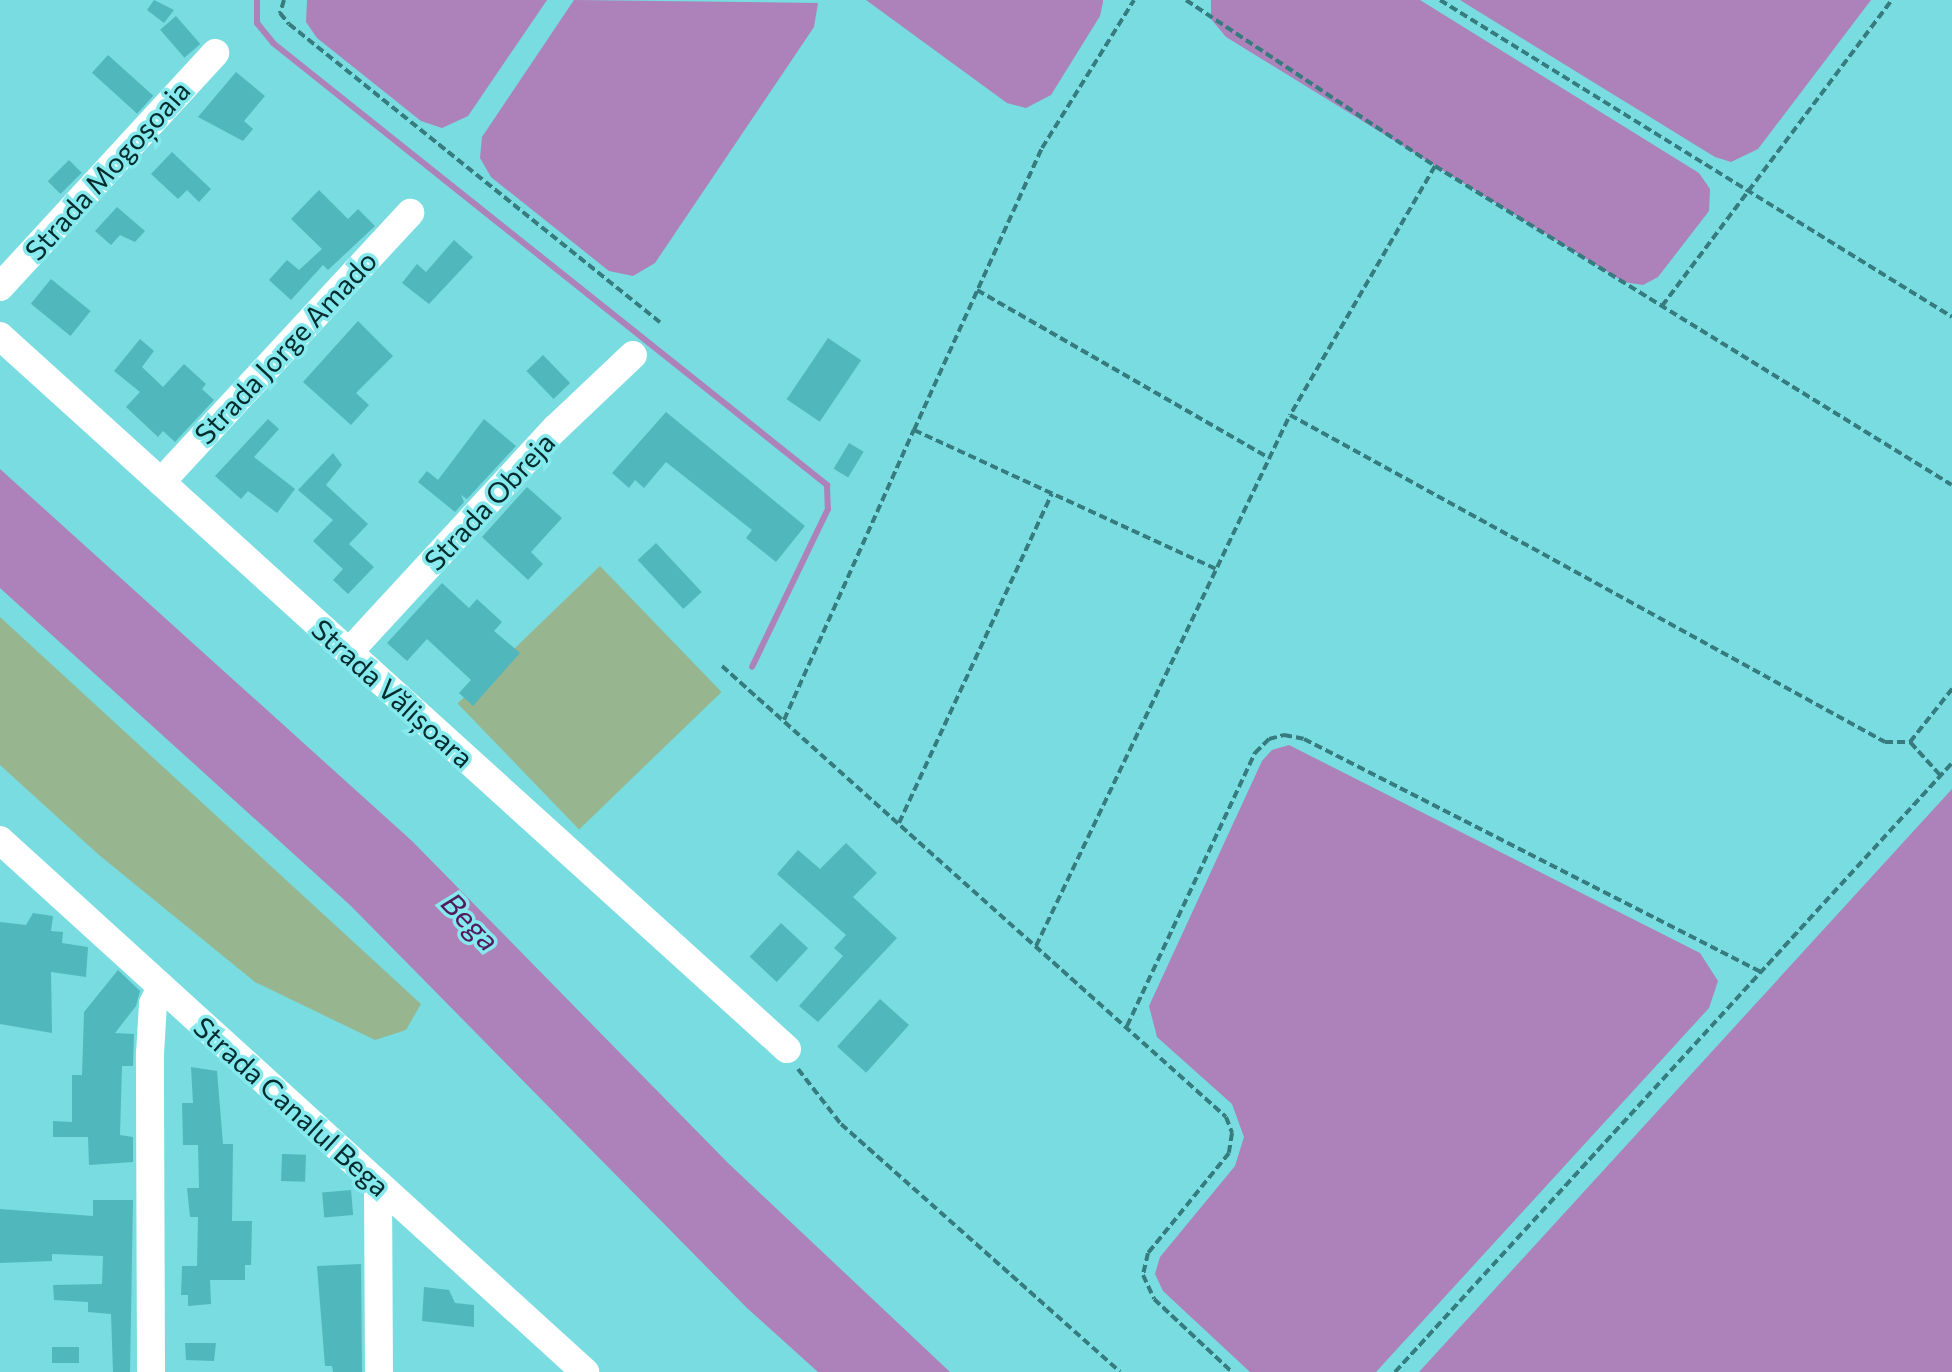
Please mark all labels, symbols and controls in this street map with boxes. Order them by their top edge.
street label: Strada Mogoșoaia [18,73,196,267]
street label: Strada Jorge Amado [187,243,383,451]
street label: Strada Obreja [417,425,561,577]
street label: Strada Vălișoara [305,612,481,774]
water label: Bega [435,884,507,958]
street label: Strada Canalul Bega [187,1009,397,1203]

